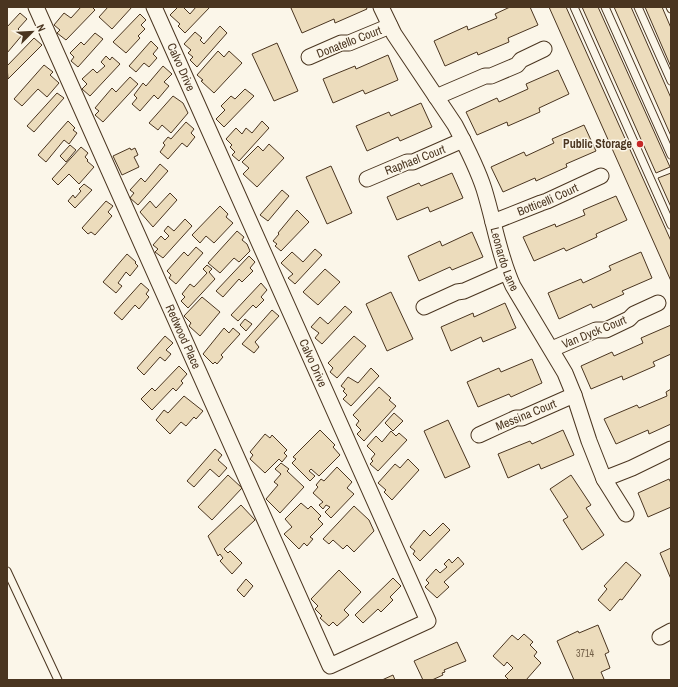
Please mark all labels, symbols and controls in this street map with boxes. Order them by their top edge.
north arrow [12,12,52,52]
text: N [33,22,49,34]
street label: Donatello Court [314,22,384,62]
street label: Calvo Drive [163,40,199,94]
place label: Public Storage [563,136,633,152]
marker: Public Storage [635,139,645,149]
street label: Raphael Court [383,141,448,179]
street label: Botticelli Court [515,180,581,220]
street label: Leonardo Lane [487,226,522,294]
street label: Redwood Place [162,302,204,371]
street label: Van Dyck Court [559,312,629,352]
street label: Calvo Drive [295,336,331,390]
street label: Messina Court [493,396,559,434]
house number: 3714 [576,647,595,660]

